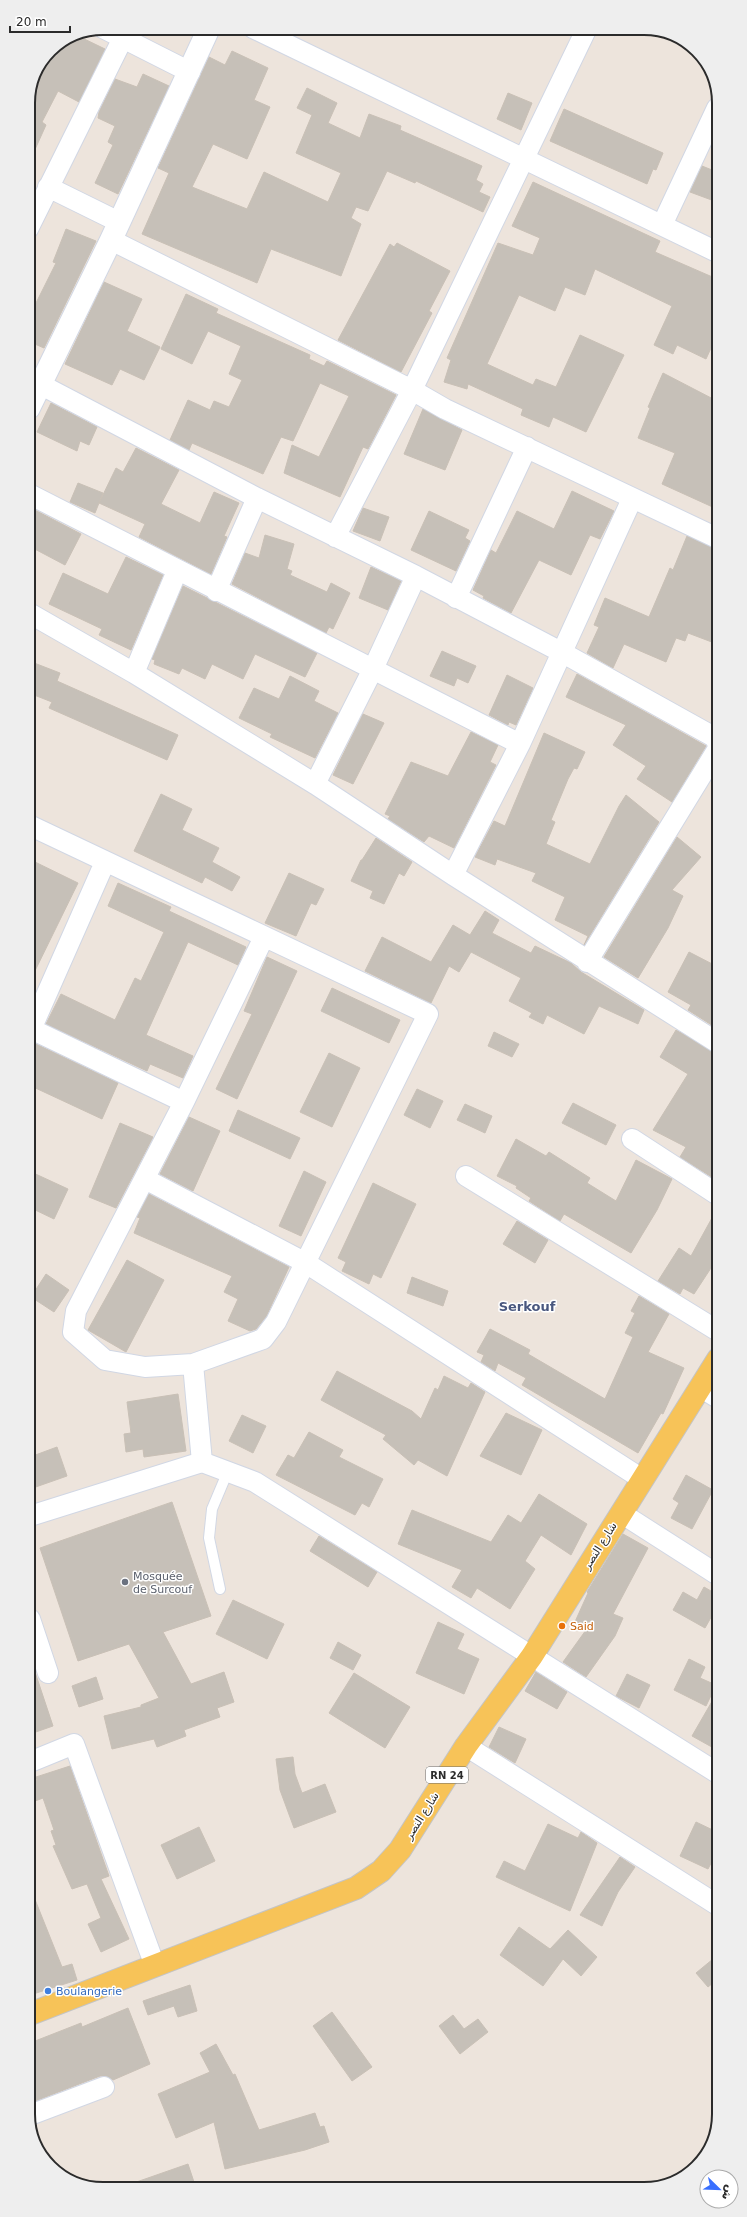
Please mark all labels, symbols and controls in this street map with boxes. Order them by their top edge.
scale bar [10,8,70,34]
text: 20 m [16,15,47,29]
district label: Serkouf [499,1299,556,1314]
street label: شارع النصر [580,1520,620,1573]
place label: Mosquée de Surcouf [133,1570,193,1596]
marker: Mosquée de Surcouf [120,1577,130,1587]
place label: Said [570,1620,594,1633]
marker: Said [557,1621,567,1631]
road number: RN 24 [426,1767,468,1783]
street label: شارع النصر [402,1790,442,1843]
place label: Boulangerie [56,1985,122,1998]
marker: Boulangerie [43,1986,53,1996]
north arrow [699,2169,739,2209]
text: ش [719,2183,737,2202]

